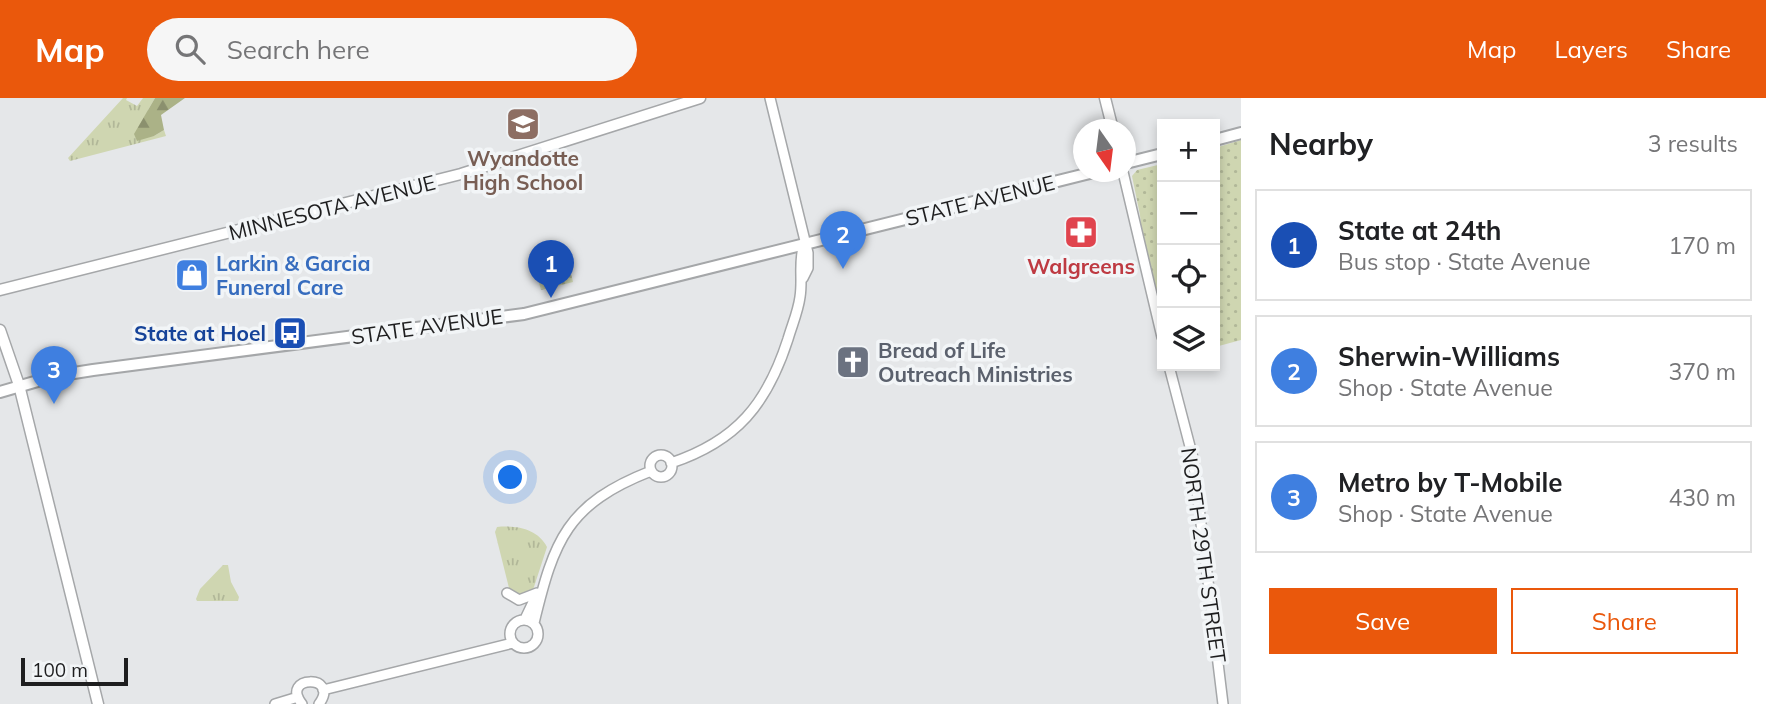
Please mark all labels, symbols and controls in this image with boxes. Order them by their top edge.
search box [147,18,637,81]
text: Map [35,29,105,70]
icon: search [171,30,209,68]
text: Search here [227,33,370,66]
text: Map [1467,34,1516,64]
text: Layers [1554,34,1628,64]
text: Share [1666,34,1731,64]
school or university icon: Wyandotte High School [504,105,542,143]
north arrow [1073,119,1136,182]
map controls [1157,119,1220,371]
button: + [1157,119,1220,182]
text: Nearby [1269,125,1373,163]
text: 3 results [1648,129,1738,158]
place label: Wyandotte High School [463,145,583,195]
street label: MINNESOTA AVENUE [226,169,438,245]
street label: STATE AVENUE [903,169,1057,231]
button: − [1157,182,1220,245]
pin: 2 [820,211,866,269]
pharmacy icon: Walgreens [1062,213,1100,251]
text: State at 24th [1338,214,1502,247]
text: 1 [1287,231,1301,260]
text: 170 m [1668,231,1736,260]
pin: 1 [528,240,574,298]
button: locate [1157,245,1220,308]
text: Bus stop · State Avenue [1338,247,1591,276]
place label: Larkin & Garcia Funeral Care [216,250,370,300]
place label: Walgreens [1027,253,1135,279]
shop icon: Larkin & Garcia Funeral Care [173,256,211,294]
street label: STATE AVENUE [350,302,504,350]
button: layers [1157,308,1220,371]
bus stop icon: State at Hoel [271,314,309,352]
place label: State at Hoel [134,320,266,346]
place label: Bread of Life Outreach Ministries [878,337,1073,387]
text: Sherwin-Williams [1338,340,1560,373]
church icon: Bread of Life Outreach Ministries [834,343,872,381]
pin: 3 [31,346,77,404]
text: 2 [1287,357,1301,386]
text: 370 m [1668,357,1736,386]
text: Shop · State Avenue [1338,373,1553,402]
street label: NORTH 29TH STREET [1176,446,1232,664]
your location [493,460,527,494]
text: Metro by T-Mobile [1338,466,1562,499]
text: 3 [1287,483,1301,512]
text: 430 m [1668,483,1736,512]
text: Shop · State Avenue [1338,499,1553,528]
button: Save [1269,588,1497,654]
button: Share [1511,588,1738,654]
scale bar [21,655,128,687]
text: 100 m [32,658,88,682]

